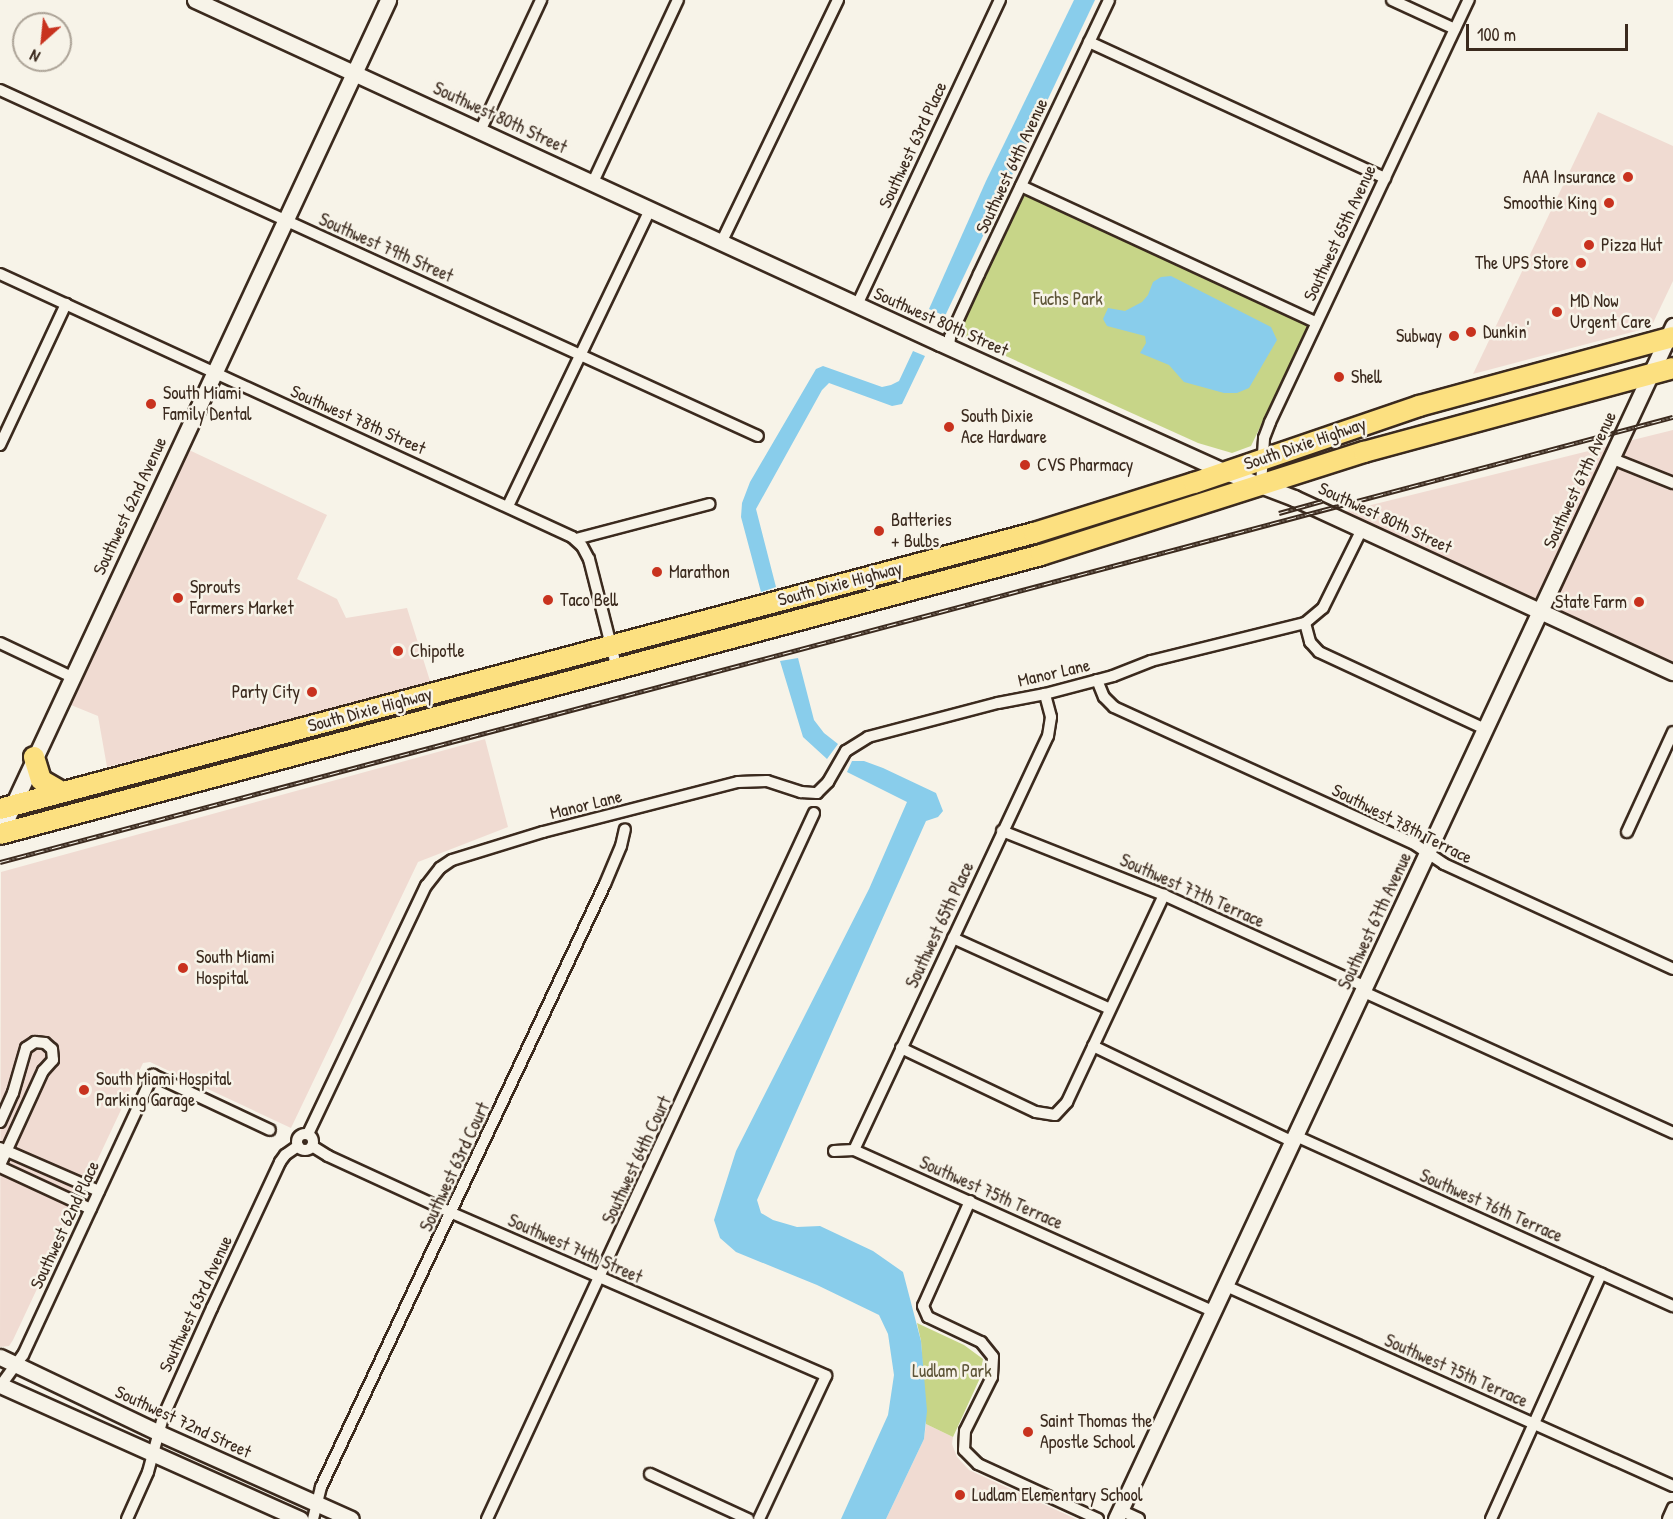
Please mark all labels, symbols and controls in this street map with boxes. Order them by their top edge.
north arrow [12,12,72,72]
scale bar [1469,12,1631,50]
text: 100 m [1477,22,1516,47]
text: N [26,45,44,68]
street label: Southwest 80th Street [430,78,570,158]
street label: Southwest 63rd Place [874,78,952,212]
street label: Southwest 64th Avenue [971,95,1053,237]
street label: Southwest 65th Avenue [1299,162,1381,304]
place label: AAA Insurance [1523,166,1616,188]
marker: AAA Insurance [1621,170,1635,184]
place label: Smoothie King [1503,192,1597,214]
marker: Smoothie King [1602,196,1616,210]
street label: Southwest 79th Street [316,209,456,287]
place label: Pizza Hut [1601,234,1662,256]
marker: Pizza Hut [1582,238,1596,252]
place label: The UPS Store [1475,252,1569,274]
marker: The UPS Store [1574,256,1588,270]
street label: Southwest 80th Street [870,283,1012,361]
park label: Fuchs Park [1033,288,1103,310]
place label: MD Now Urgent Care [1570,291,1651,334]
marker: MD Now Urgent Care [1548,303,1566,321]
place label: Dunkin' [1483,321,1529,343]
place label: Subway [1396,325,1442,347]
marker: Dunkin' [1464,325,1478,339]
marker: Subway [1447,329,1461,343]
place label: Shell [1351,366,1382,388]
marker: Shell [1332,370,1346,384]
street label: Southwest 78th Street [287,380,429,460]
place label: South Miami Family Dental [163,383,252,426]
marker: South Miami Family Dental [144,397,158,411]
place label: South Dixie Ace Hardware [961,406,1047,448]
street label: Southwest 67th Avenue [1539,408,1621,552]
street label: South Dixie Highway [1241,413,1369,475]
marker: South Dixie Ace Hardware [942,420,956,434]
street label: Southwest 62nd Avenue [89,434,171,578]
place label: CVS Pharmacy [1037,454,1133,476]
marker: CVS Pharmacy [1018,458,1032,472]
street label: Southwest 80th Street [1315,478,1455,558]
place label: Batteries + Bulbs [891,510,952,552]
marker: Batteries + Bulbs [872,524,886,538]
street label: South Dixie Highway [776,557,904,611]
place label: Marathon [669,561,730,583]
marker: Marathon [650,565,664,579]
place label: Sprouts Farmers Market [190,577,294,620]
place label: Taco Bell [560,589,618,611]
marker: Sprouts Farmers Market [171,591,185,605]
place label: State Farm [1555,591,1627,613]
marker: Taco Bell [541,593,555,607]
marker: State Farm [1632,595,1646,609]
place label: Chipotle [410,640,465,662]
marker: Chipotle [391,644,405,658]
street label: Manor Lane [1016,654,1092,692]
place label: Party City [232,681,300,703]
street label: South Dixie Highway [306,683,434,737]
marker: Party City [305,685,319,699]
street label: Southwest 78th Terrace [1328,779,1476,869]
street label: Manor Lane [548,786,624,824]
street label: Southwest 77th Terrace [1117,849,1267,933]
street label: Southwest 67th Avenue [1334,849,1416,993]
street label: Southwest 65th Place [901,859,979,991]
place label: South Miami Hospital [196,947,275,990]
marker: South Miami Hospital [174,959,192,977]
place label: South Miami Hospital Parking Garage [96,1069,231,1112]
marker: South Miami Hospital Parking Garage [77,1083,91,1097]
street label: Southwest 64th Court [598,1093,676,1227]
street label: Southwest 63rd Court [416,1099,494,1235]
street label: Southwest 75th Terrace [916,1152,1066,1234]
street label: Southwest 62nd Place [26,1158,104,1292]
street label: Southwest 76th Terrace [1416,1165,1566,1247]
street label: Southwest 74th Street [505,1210,645,1288]
street label: Southwest 63rd Avenue [155,1232,237,1376]
street label: Southwest 75th Terrace [1381,1330,1531,1412]
park label: Ludlam Park [912,1360,992,1382]
street label: Southwest 72nd Street [111,1381,255,1463]
place label: Saint Thomas the Apostle School [1040,1411,1152,1454]
marker: Saint Thomas the Apostle School [1021,1425,1035,1439]
place label: Ludlam Elementary School [972,1484,1143,1506]
marker: Ludlam Elementary School [953,1488,967,1502]

